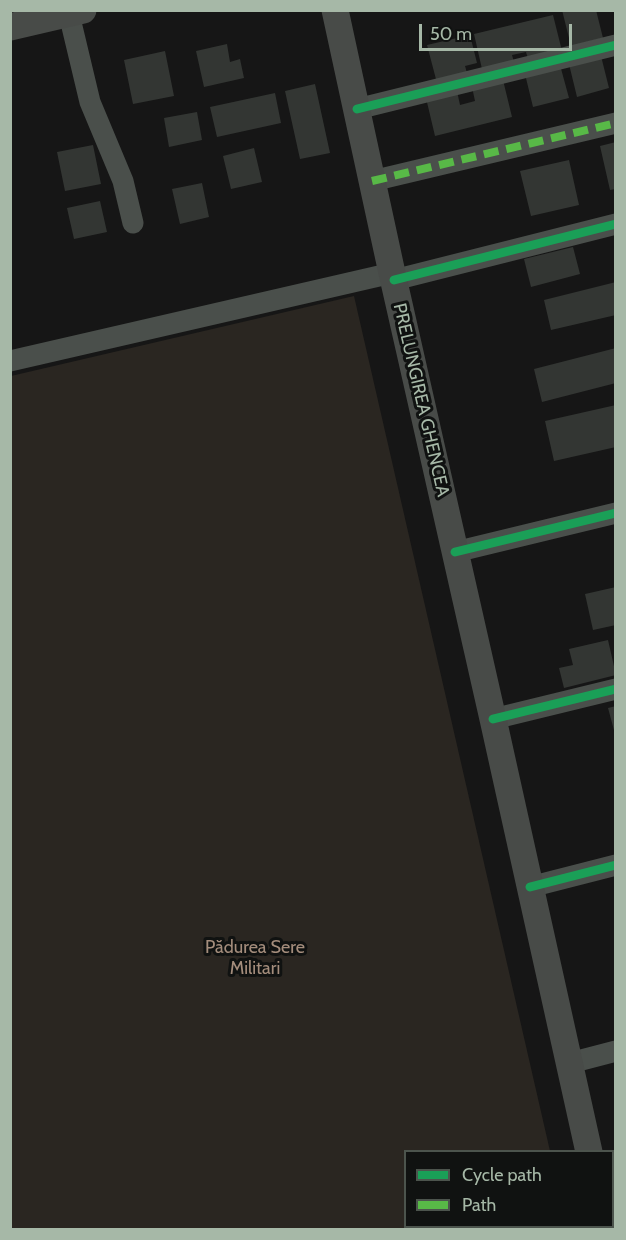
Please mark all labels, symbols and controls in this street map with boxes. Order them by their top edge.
scale bar [422,12,575,50]
text: 50 m [430,23,472,45]
street label: PRELUNGIREA GHENCEA [388,301,454,499]
park label: Pădurea Sere Militari [205,937,305,980]
legend [404,1150,614,1228]
text: Cycle path [462,1164,542,1186]
text: Path [462,1194,496,1216]

